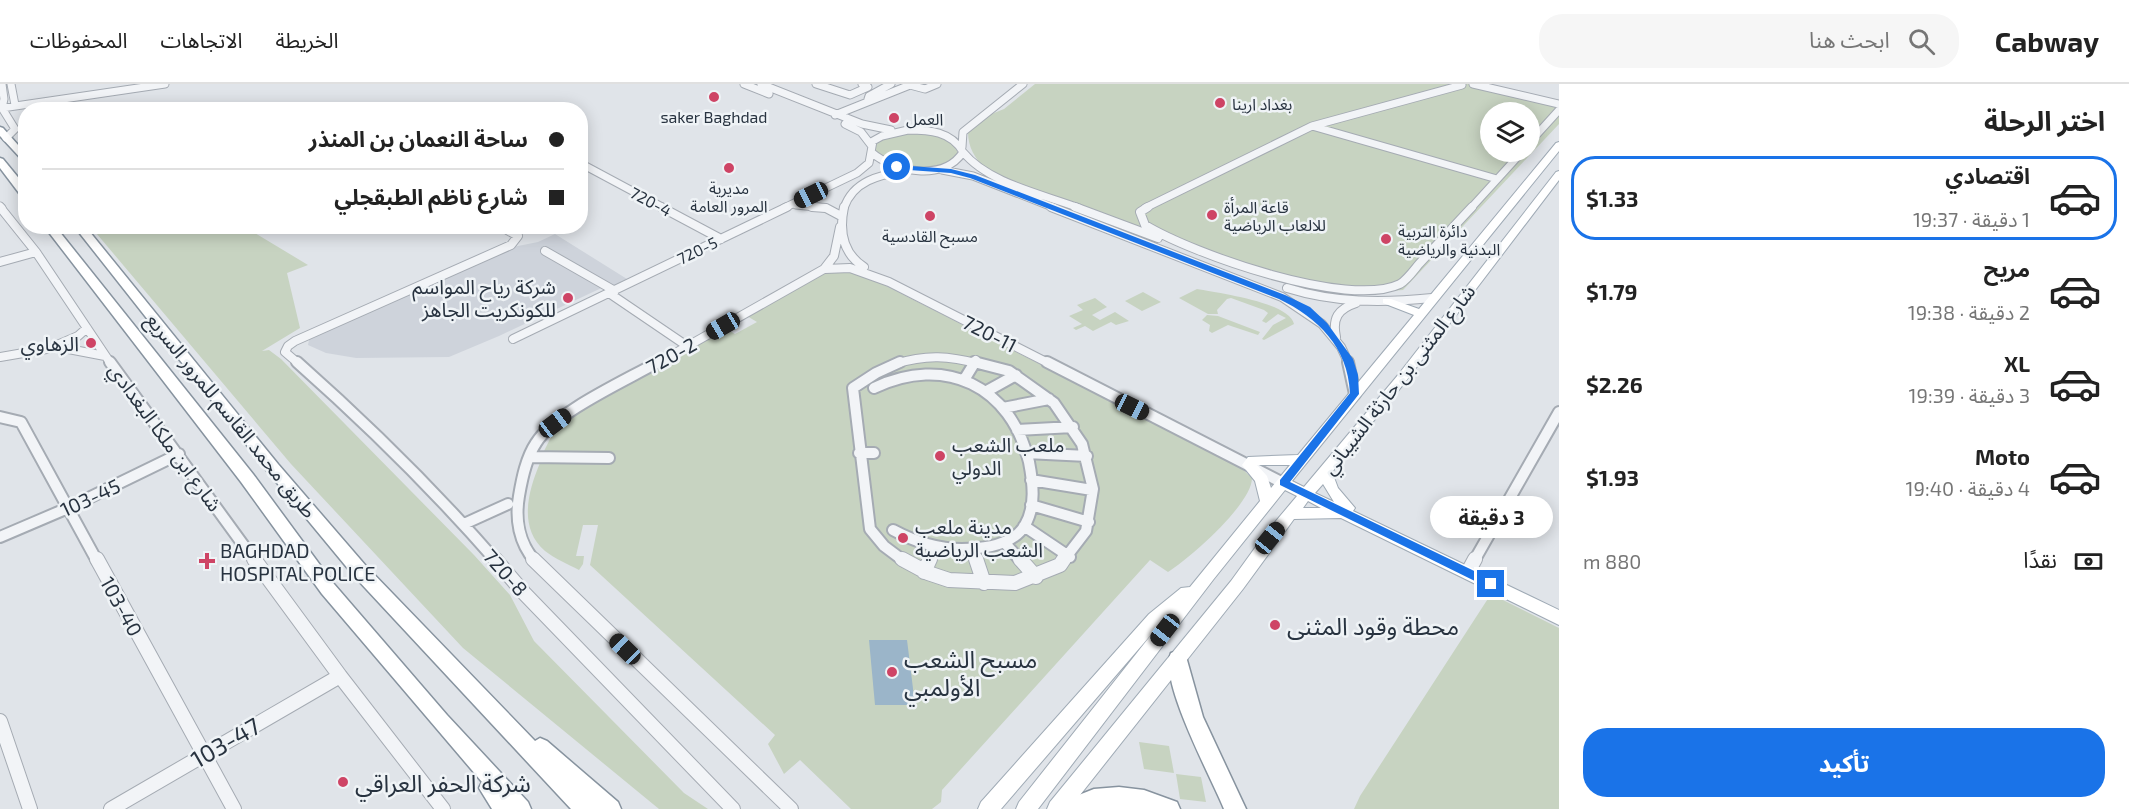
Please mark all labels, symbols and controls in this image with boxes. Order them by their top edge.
search box [1539,14,1959,68]
text: Cabway [1995,24,2099,58]
icon: search [1905,25,1938,58]
text: ابحث هنا [1809,26,1890,52]
text: المحفوظات [30,27,127,52]
text: الاتجاهات [160,27,242,52]
text: الخريطة [275,27,338,52]
marker: saker Baghdad [707,90,721,104]
place label: بغداد ارينا [1232,94,1292,114]
marker: بغداد ارينا [1213,96,1227,110]
map controls [1480,102,1540,162]
button: layers [1480,102,1540,162]
text: اختر الرحلة [1984,104,2105,136]
place label: saker Baghdad [660,107,768,126]
place label: العمل [906,109,943,129]
marker: العمل [887,111,901,125]
text: ساحة النعمان بن المنذر [309,125,528,151]
route start [883,153,910,180]
marker: مديرية المرور العامة [722,161,736,175]
text: اقتصادي [1945,162,2030,188]
icon: car [2048,171,2102,225]
place label: مديرية المرور العامة [690,178,768,216]
car [791,179,831,211]
street label: 720-4 [627,182,675,220]
text: شارع ناظم الطبقجلي [334,183,528,209]
text: $1.33 [1586,185,1639,211]
place label: قاعة المرأة للالعاب الرياضية [1224,197,1326,235]
text: 1 دقيقة · 19:37 [1913,207,2030,231]
marker: قاعة المرأة للالعاب الرياضية [1205,208,1219,222]
marker: مسبح القادسية [923,209,937,223]
place label: دائرة التربية البدنية والرياضية [1398,221,1500,259]
place label: مسبح القادسية [882,226,978,249]
street label: 720-5 [674,232,720,268]
marker: دائرة التربية البدنية والرياضية [1379,232,1393,246]
text: مريح [1984,255,2030,281]
icon: car [2048,264,2102,318]
place label: شركة رياح المواسم للكونكريت الجاهز [412,274,556,322]
text: $1.79 [1586,278,1638,304]
street label: شارع المثنى بن حارثة الشيباني [1316,279,1483,482]
marker: شركة رياح المواسم للكونكريت الجاهز [561,291,575,305]
text: 2 دقيقة · 19:38 [1908,300,2030,324]
street label: طريق محمد القاسم للمرور السريع [139,308,322,525]
car [703,309,743,343]
street label: 720-11 [959,309,1021,357]
place label: الزهاوي [20,331,79,360]
street label: 720-2 [642,331,700,379]
marker: الزهاوي [84,336,98,350]
text: XL [2004,350,2030,376]
icon: car [2048,357,2102,411]
street label: شارع ابن ملكا البغدادي [101,358,228,518]
text: $2.26 [1586,371,1643,397]
text: 3 دقيقة · 19:39 [1909,383,2030,407]
car [1112,391,1152,423]
car [535,405,575,441]
place label: ملعب الشعب الدولي [952,432,1064,484]
text: Moto [1975,443,2030,469]
marker: ملعب الشعب الدولي [933,449,947,463]
icon: car [2048,450,2102,504]
text: $1.93 [1586,464,1639,490]
street label: 103-45 [56,473,124,521]
text: 4 دقيقة · 19:40 [1906,476,2030,500]
callout: 3 دقيقة [1430,497,1552,539]
text: 3 دقيقة [1459,505,1524,529]
place label: مدينة ملعب الشعب الرياضية [915,514,1043,562]
car [1252,518,1288,558]
marker: مدينة ملعب الشعب الرياضية [896,531,910,545]
place label: BAGHDAD HOSPITAL POLICE [220,538,375,585]
street label: 720-8 [479,544,533,600]
icon: cash [2072,545,2105,578]
text: نقدًا [2023,546,2057,572]
text: 880 m [1583,549,1641,573]
marker: BAGHDAD HOSPITAL POLICE [198,552,216,570]
route end [1477,570,1504,597]
street label: 103-40 [96,572,148,640]
car [1147,610,1183,650]
place label: محطة وقود المثنى [1287,611,1459,641]
marker: محطة وقود المثنى [1268,618,1282,632]
car [606,630,644,668]
place label: مسبح الشعب الأولمبي [904,644,1037,706]
marker: مسبح الشعب الأولمبي [885,665,899,679]
street label: 103-47 [185,711,265,773]
button: تأكيد [1583,728,2105,797]
place label: شركة الحفر العراقي [355,768,531,802]
marker: شركة الحفر العراقي [336,775,350,789]

